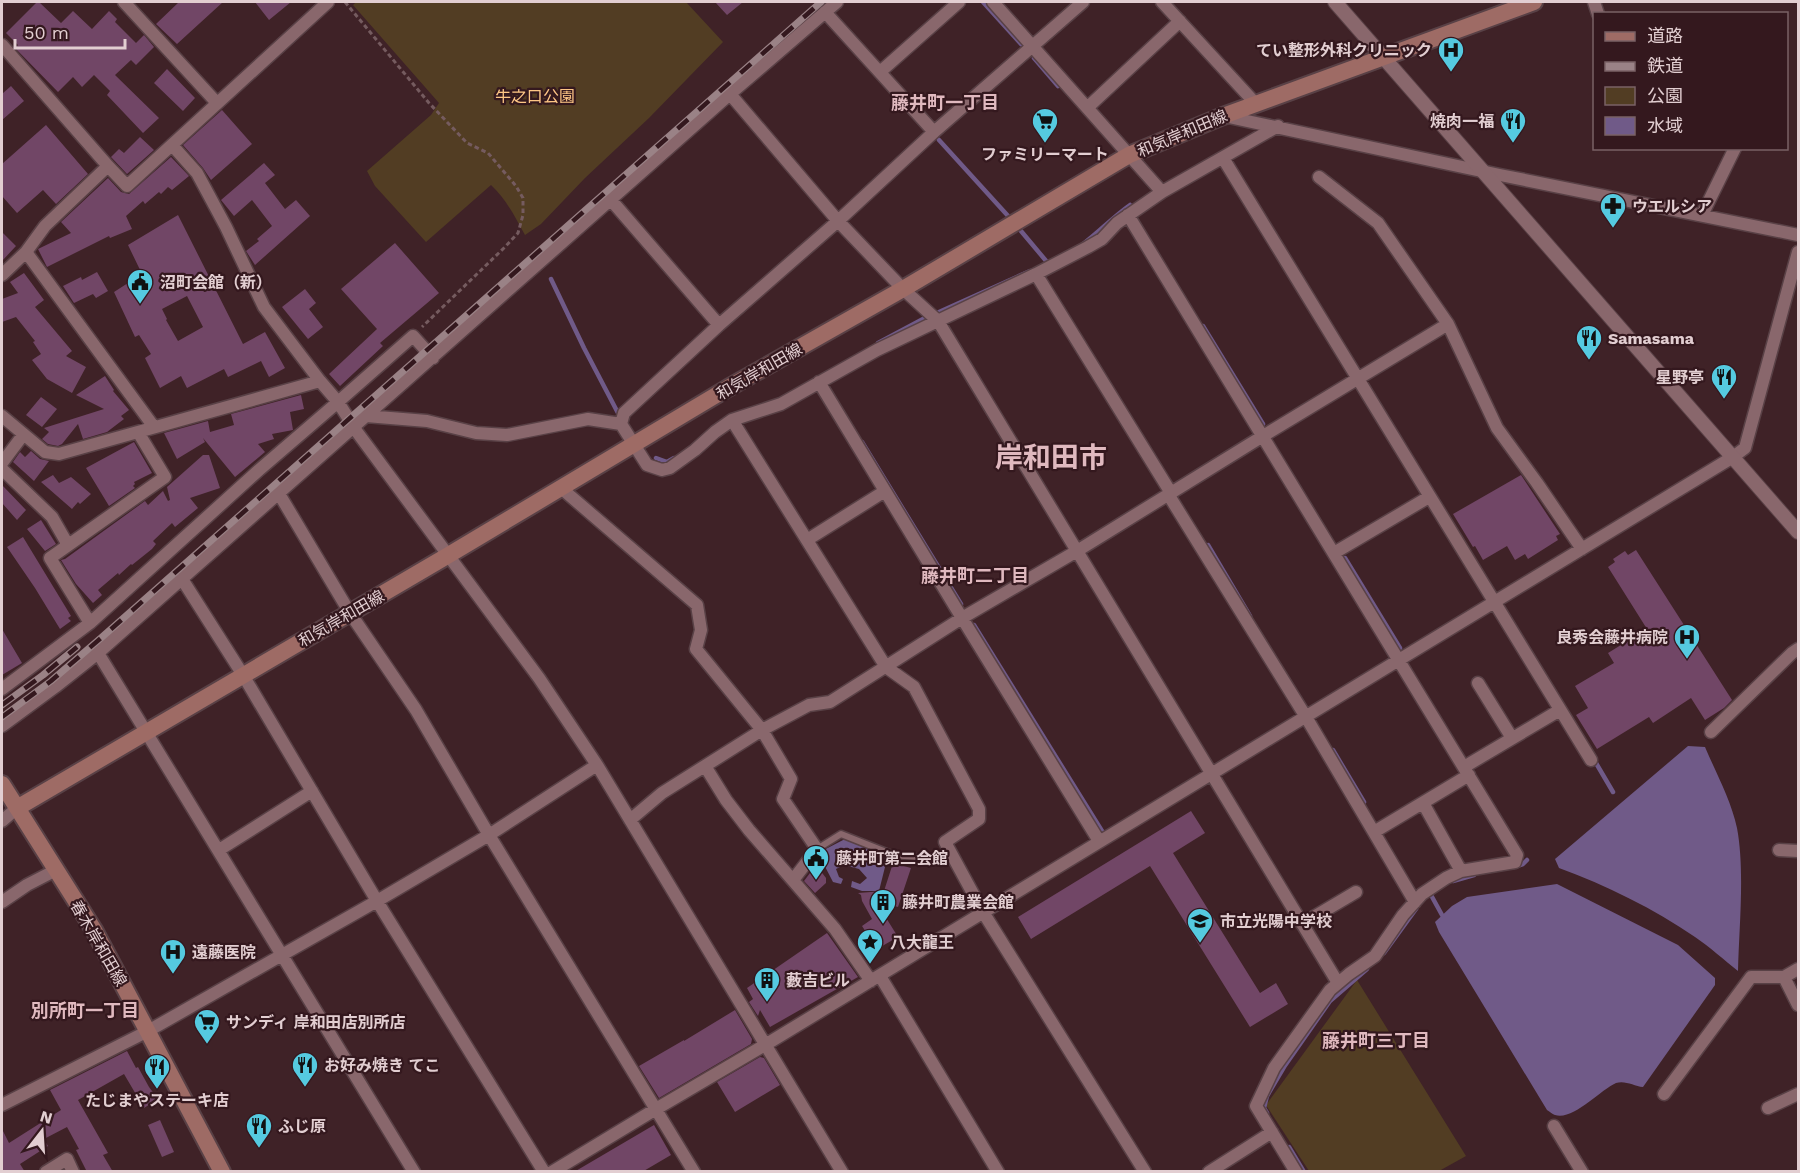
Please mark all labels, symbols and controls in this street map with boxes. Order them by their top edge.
scale bar [15,12,124,50]
legend [1593,12,1788,150]
text: 50 m [24,22,69,43]
text: 道路 [1647,25,1683,46]
hospital icon: てい整形外科クリニック [1436,35,1466,73]
place label: てい整形外科クリニック [1256,41,1432,60]
text: 鉄道 [1647,55,1683,76]
text: 公園 [1647,85,1683,106]
park label: 牛之口公園 [495,87,575,106]
district label: 藤井町一丁目 [891,92,999,113]
supermarket icon: ファミリーマート [1030,106,1060,144]
street label: 和気岸和田線 [1134,106,1230,161]
restaurant icon: 焼肉一福 [1498,106,1528,144]
place label: 焼肉一福 [1430,112,1494,131]
text: 水域 [1647,115,1683,136]
place label: ファミリーマート [981,145,1109,164]
pharmacy icon: ウエルシア [1598,191,1628,229]
place label: ウエルシア [1632,197,1712,216]
public building icon: 沼町会館（新） [125,267,155,305]
place label: 沼町会館（新） [160,273,272,292]
restaurant icon: Samasama [1574,323,1604,361]
place label: Samasama [1608,329,1695,348]
street label: 和気岸和田線 [713,339,806,404]
restaurant icon: 星野亭 [1709,362,1739,400]
place label: 星野亭 [1656,368,1704,387]
district label: 岸和田市 [995,441,1107,474]
district label: 藤井町二丁目 [921,565,1029,586]
street label: 和気岸和田線 [295,586,388,651]
hospital icon: 良秀会藤井病院 [1672,622,1702,660]
place label: 良秀会藤井病院 [1556,628,1668,647]
public building icon: 藤井町第二会館 [801,843,831,881]
place label: 藤井町第二会館 [836,849,948,868]
building icon: 藤井町農業会館 [868,887,898,925]
place label: 藤井町農業会館 [902,893,1014,912]
street label: 春木岸和田線 [66,897,131,990]
school or university icon: 市立光陽中学校 [1185,906,1215,944]
place label: 市立光陽中学校 [1220,912,1332,931]
place icon: 八大龍王 [855,927,885,965]
place label: 八大龍王 [890,933,954,952]
hospital icon: 遠藤医院 [158,937,188,975]
place label: 遠藤医院 [192,943,256,962]
building icon: 藪吉ビル [752,965,782,1003]
place label: 藪吉ビル [786,971,850,990]
district label: 別所町一丁目 [31,1000,139,1021]
supermarket icon: サンディ 岸和田店別所店 [192,1007,222,1045]
place label: サンディ 岸和田店別所店 [226,1013,405,1032]
district label: 藤井町三丁目 [1322,1030,1430,1051]
restaurant icon: お好み焼き てこ [290,1050,320,1088]
restaurant icon: たじまやステーキ店 [142,1052,172,1090]
place label: お好み焼き てこ [324,1056,441,1075]
place label: たじまやステーキ店 [85,1091,229,1110]
north arrow [12,1101,72,1161]
text: N [38,1106,55,1128]
restaurant icon: ふじ原 [244,1111,274,1149]
place label: ふじ原 [278,1117,326,1136]

